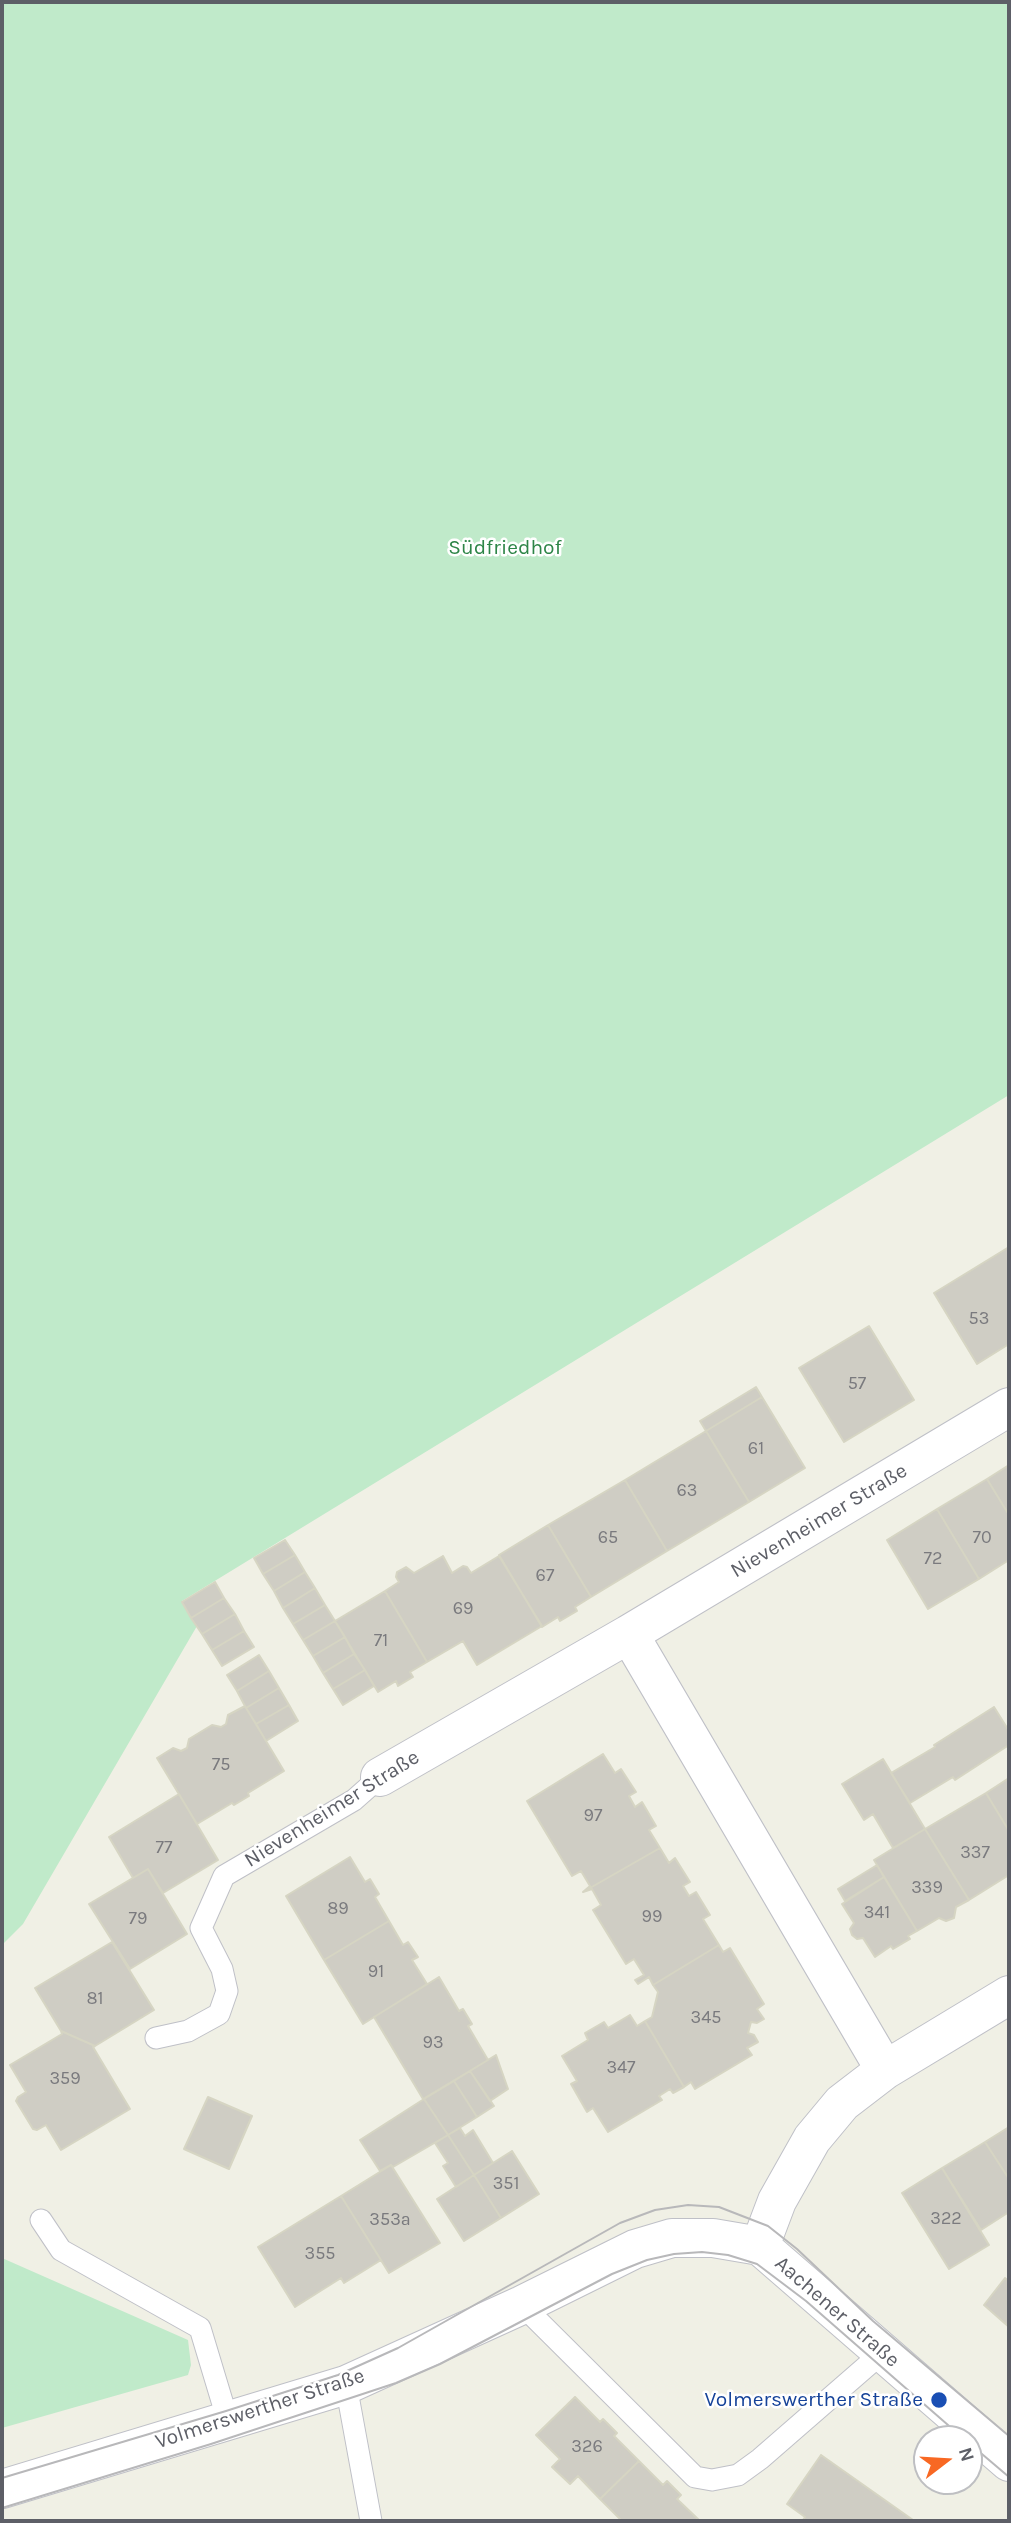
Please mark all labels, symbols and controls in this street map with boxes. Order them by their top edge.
park label: Südfriedhof [448,535,562,561]
house number: 53 [969,1308,989,1330]
house number: 57 [848,1373,866,1395]
house number: 61 [748,1438,764,1460]
street label: Nievenheimer Straße [726,1458,912,1584]
house number: 63 [677,1480,697,1502]
house number: 65 [598,1527,618,1549]
house number: 70 [972,1527,992,1549]
house number: 72 [924,1548,942,1570]
house number: 67 [536,1565,554,1587]
house number: 69 [453,1598,473,1620]
house number: 71 [374,1630,388,1652]
street label: Nievenheimer Straße [240,1745,424,1873]
house number: 75 [212,1754,230,1776]
house number: 97 [584,1805,602,1827]
house number: 77 [156,1837,172,1859]
house number: 337 [960,1842,990,1864]
house number: 339 [911,1877,943,1899]
house number: 89 [327,1898,349,1920]
house number: 341 [864,1902,890,1924]
house number: 99 [642,1906,662,1928]
house number: 79 [129,1908,147,1930]
house number: 91 [368,1961,384,1983]
house number: 81 [86,1988,104,2010]
house number: 345 [691,2007,721,2029]
house number: 93 [422,2032,444,2054]
house number: 347 [606,2057,636,2079]
house number: 359 [49,2068,81,2090]
house number: 351 [493,2173,519,2195]
house number: 322 [930,2208,962,2230]
house number: 353a [369,2209,411,2231]
house number: 355 [305,2243,335,2265]
street label: Aachener Straße [769,2251,905,2373]
street label: Volmerswerther Straße [152,2363,368,2455]
place label: Volmerswerther Straße [705,2387,923,2413]
marker: Volmerswerther Straße [929,2390,949,2410]
north arrow [913,2425,983,2495]
house number: 326 [571,2436,603,2458]
text: N [954,2445,979,2464]

